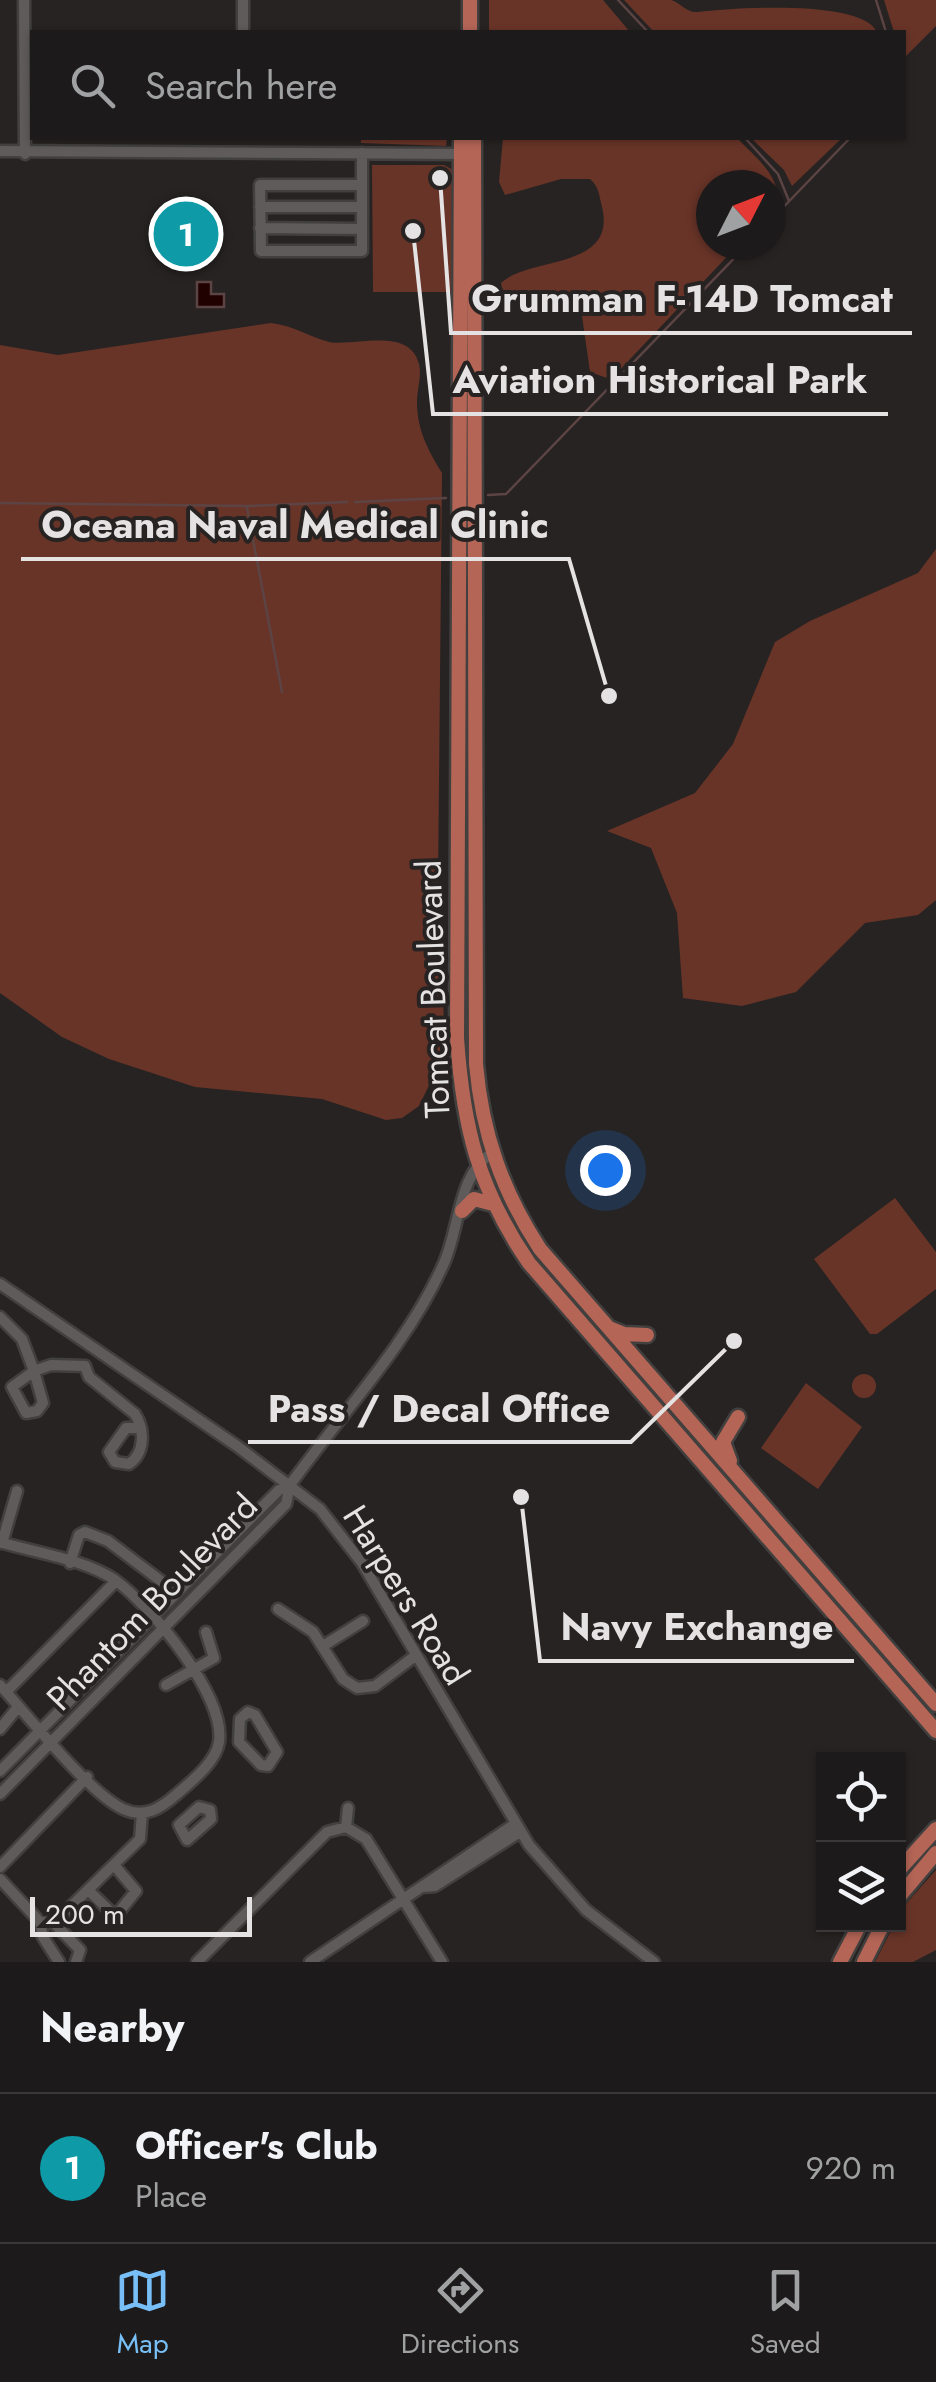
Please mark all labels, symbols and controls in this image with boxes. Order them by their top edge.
search box [30,30,906,140]
icon: search [65,58,120,113]
text: Search here [145,58,337,113]
north arrow [696,170,786,260]
pin: 1 [154,196,218,272]
callout: Grumman F-14D Tomcat [451,265,912,333]
text: Grumman F-14D Tomcat [471,271,893,326]
callout: Aviation Historical Park [433,346,888,414]
text: Aviation Historical Park [451,352,868,407]
callout: Oceana Naval Medical Clinic [21,491,569,559]
text: Oceana Naval Medical Clinic [41,497,549,552]
street label: Tomcat Boulevard [404,859,462,1119]
your location [580,1145,631,1196]
callout: Pass / Decal Office [248,1374,631,1442]
text: Pass / Decal Office [268,1381,610,1436]
street label: Phantom Boulevard [35,1482,269,1722]
street label: Harpers Road [331,1495,481,1695]
callout: Navy Exchange [540,1593,854,1661]
text: Navy Exchange [560,1599,834,1654]
map controls [816,1752,906,1932]
button: locate [816,1752,906,1842]
button: layers [816,1842,906,1932]
scale bar [30,1892,252,1936]
text: 200 m [45,1894,125,1935]
text: Nearby [40,1997,184,2058]
text: Officer's Club [135,2118,378,2173]
text: 1 [64,2145,81,2191]
text: 920 m [806,2145,896,2191]
text: Place [135,2173,207,2219]
tab: Map [115,2263,170,2364]
tab: Directions [401,2263,519,2364]
tab: Saved [750,2263,821,2364]

